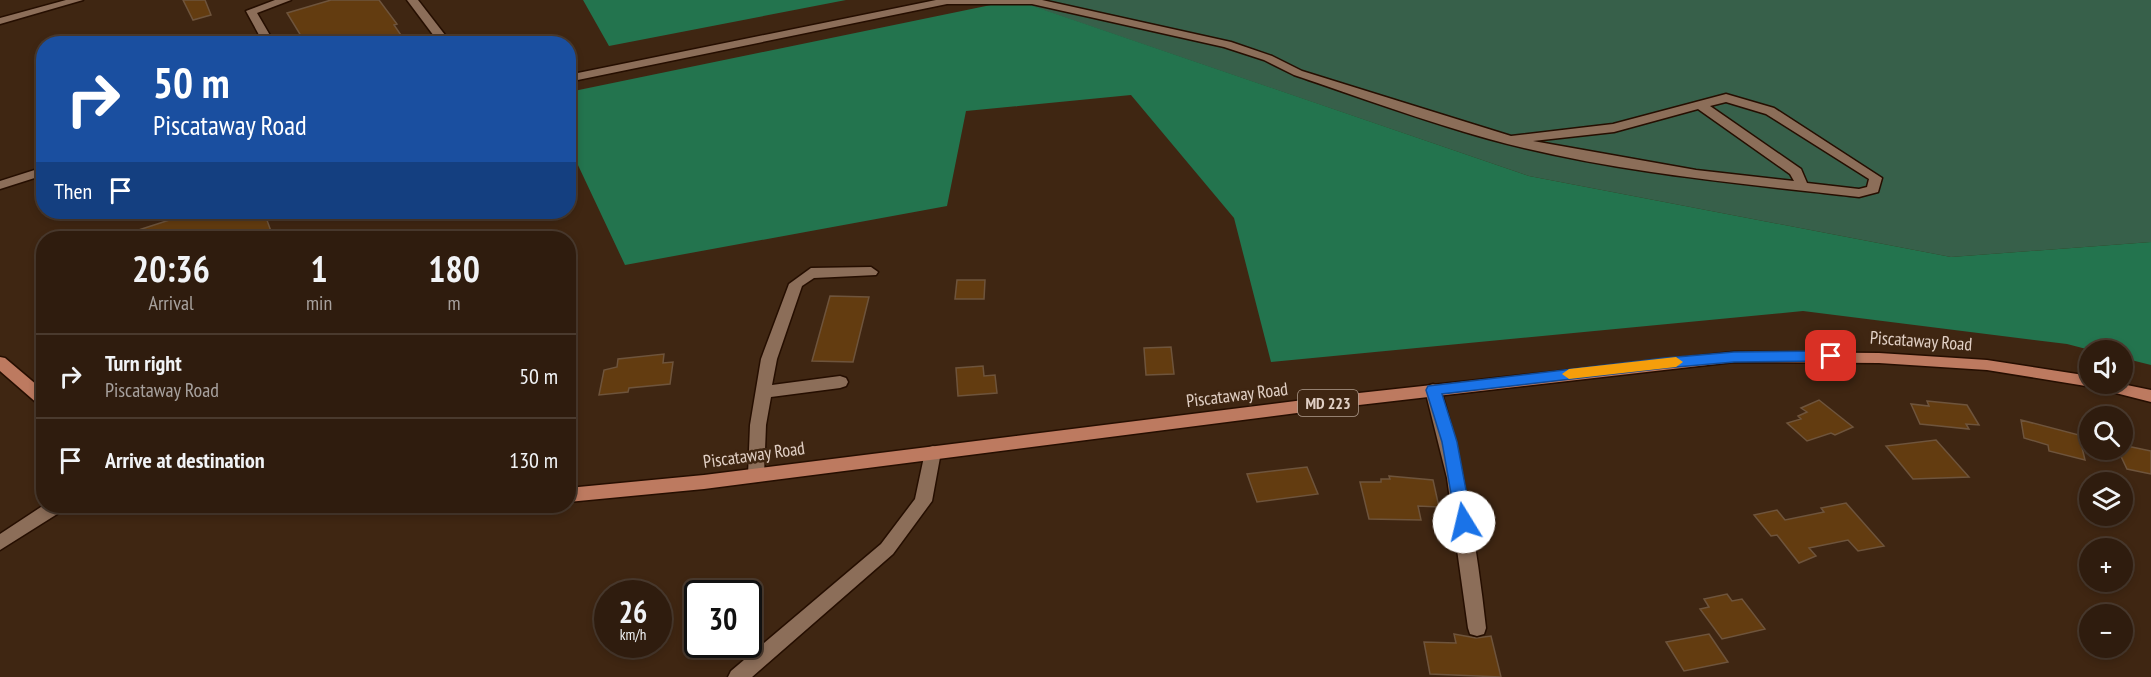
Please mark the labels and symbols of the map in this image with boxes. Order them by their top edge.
street label: Piscataway Road [1869,325,1973,356]
pin [1805,330,1856,381]
street label: Piscataway Road [1185,377,1289,412]
road number: MD 223 [1298,390,1358,416]
street label: Piscataway Road [702,436,806,473]
position arrow [1432,490,1496,554]
speed limit sign: 30 [684,580,762,658]

